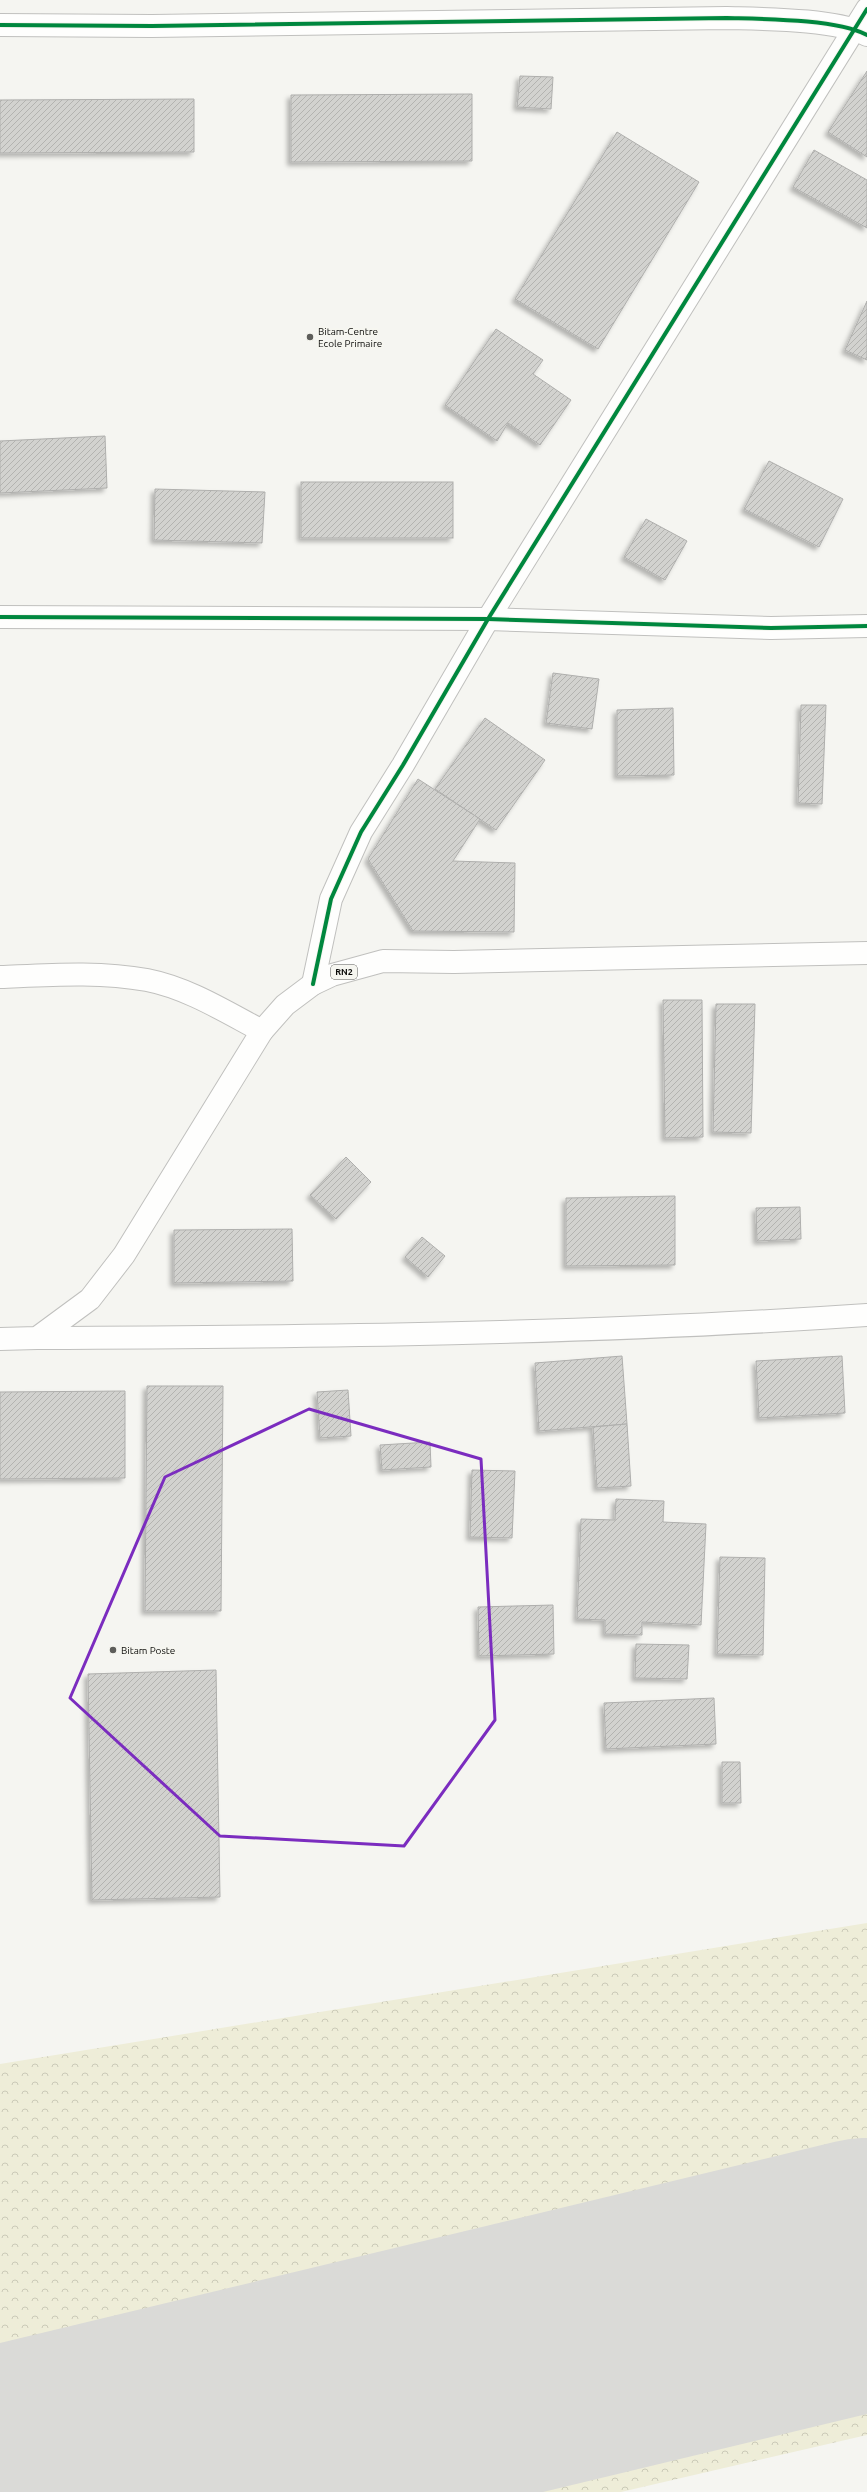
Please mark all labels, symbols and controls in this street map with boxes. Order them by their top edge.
place label: Bitam-Centre Ecole Primaire [318,326,382,349]
marker: Bitam-Centre Ecole Primaire [305,332,315,342]
road number: RN2 [331,965,357,979]
marker: Bitam Poste [108,1645,118,1655]
place label: Bitam Poste [121,1645,175,1656]

